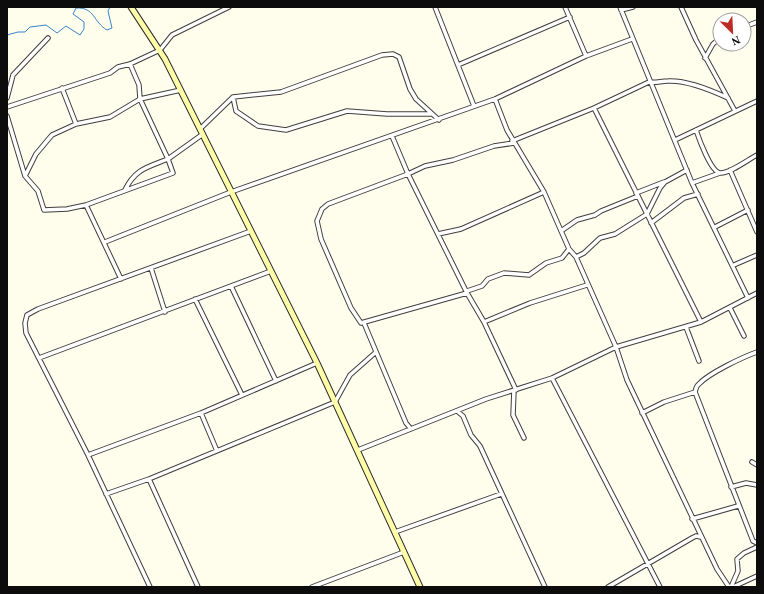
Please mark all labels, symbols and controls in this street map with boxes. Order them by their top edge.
north arrow [712,12,752,52]
text: N [730,34,742,48]

